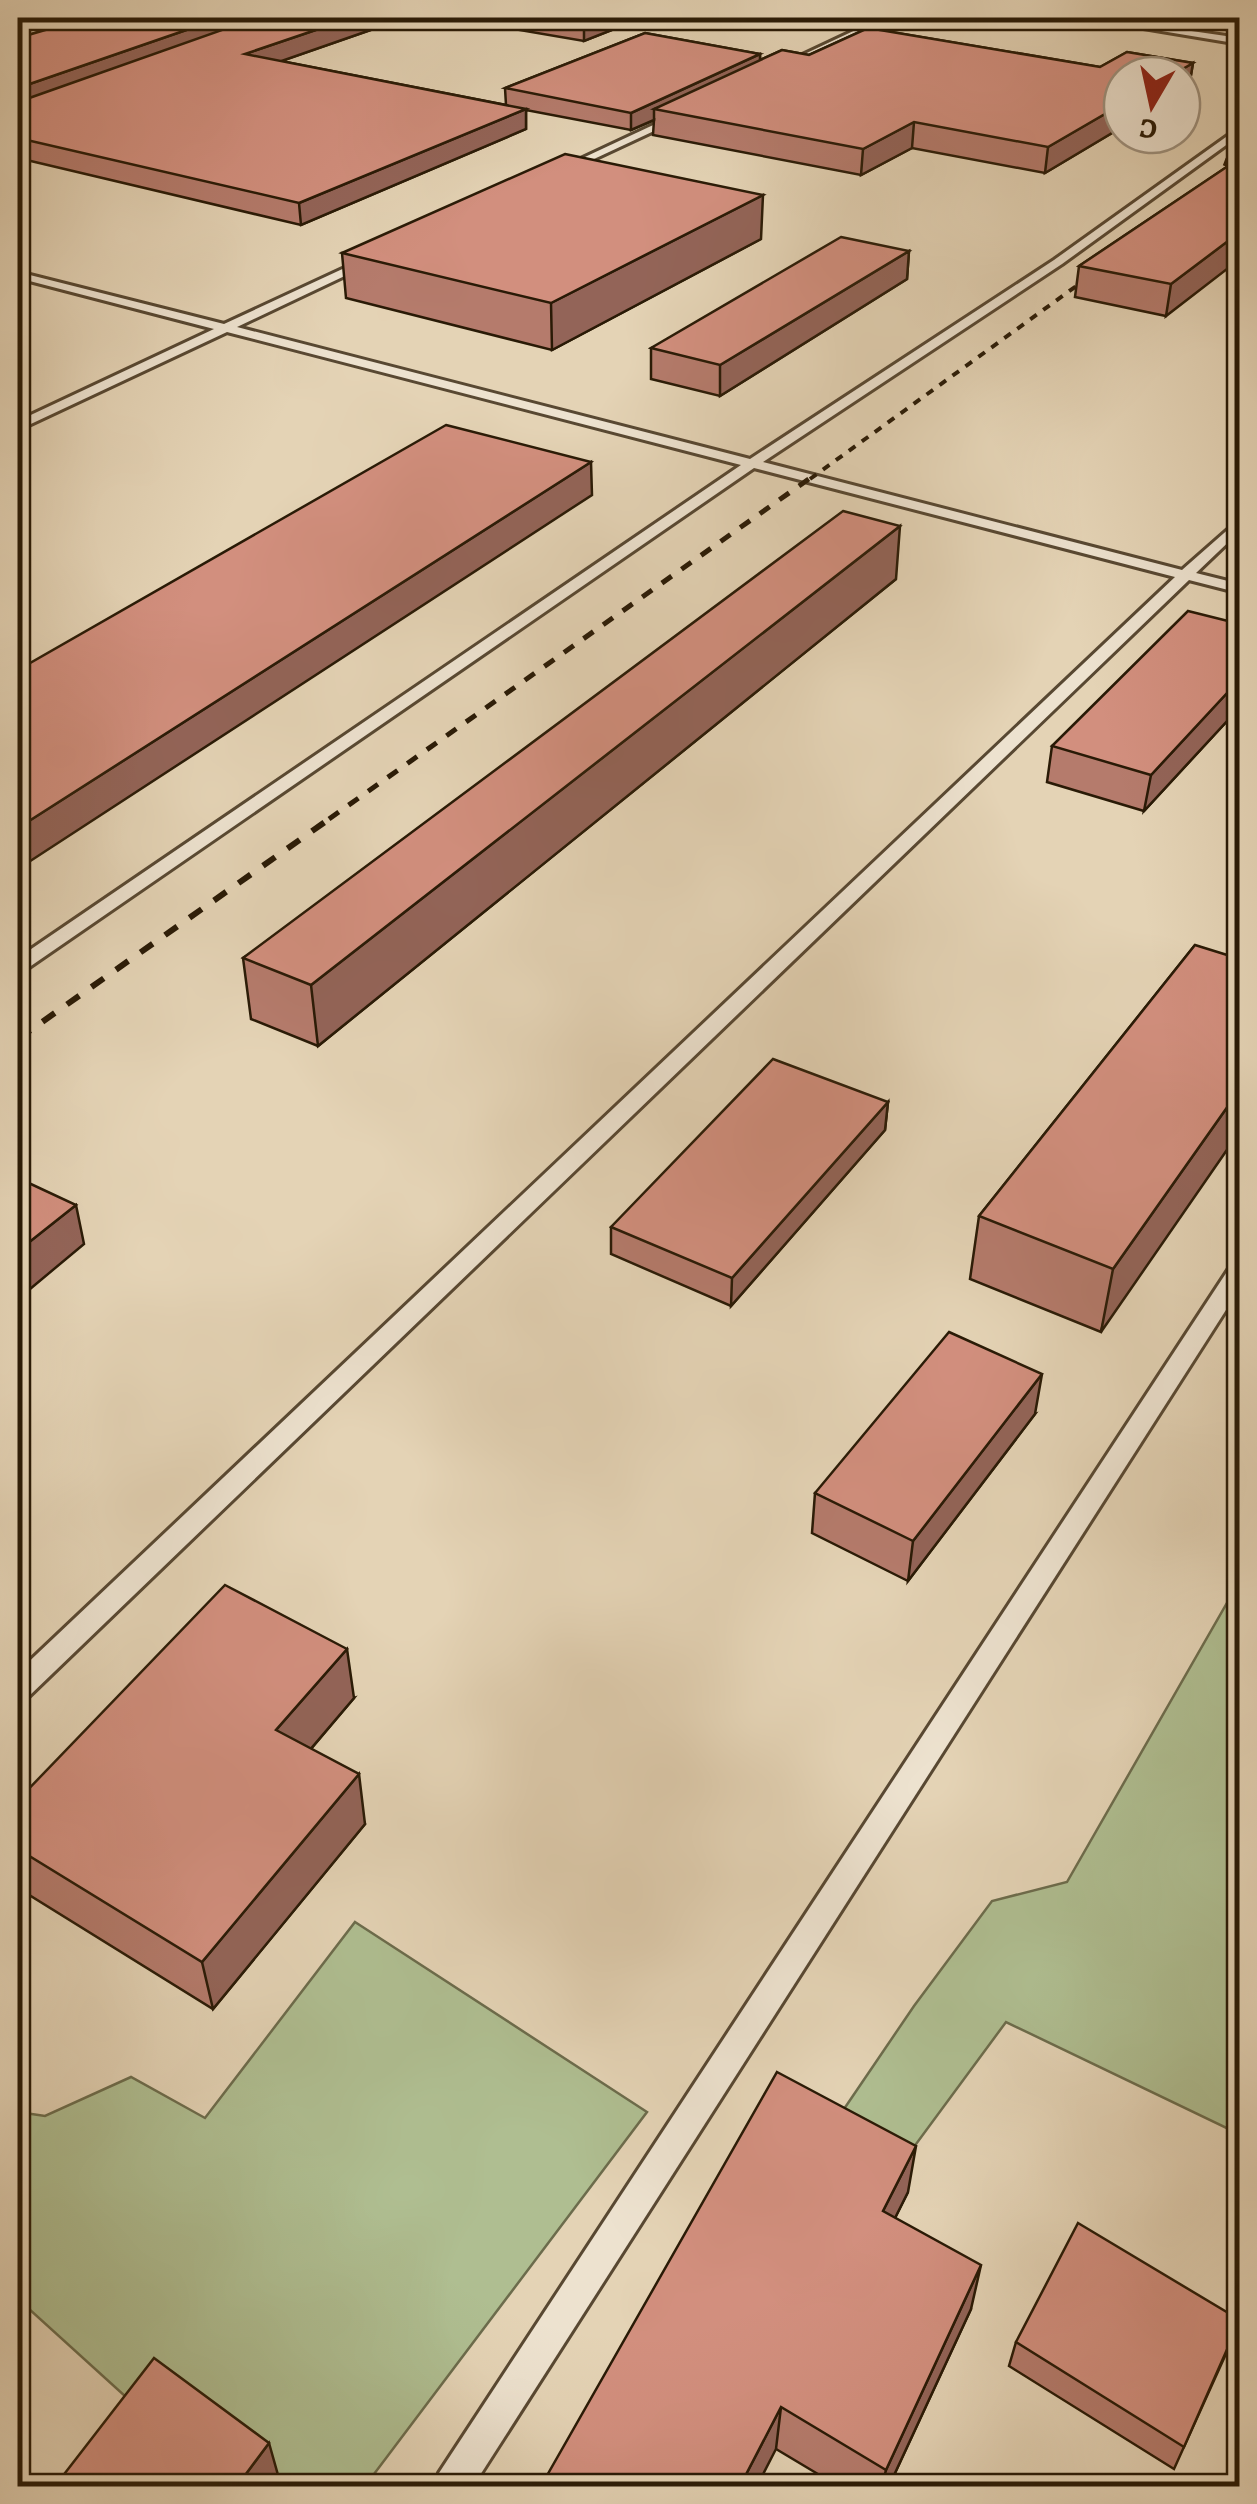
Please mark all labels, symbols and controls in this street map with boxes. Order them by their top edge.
north arrow [1102,55,1202,155]
text: С [1137,109,1160,149]

